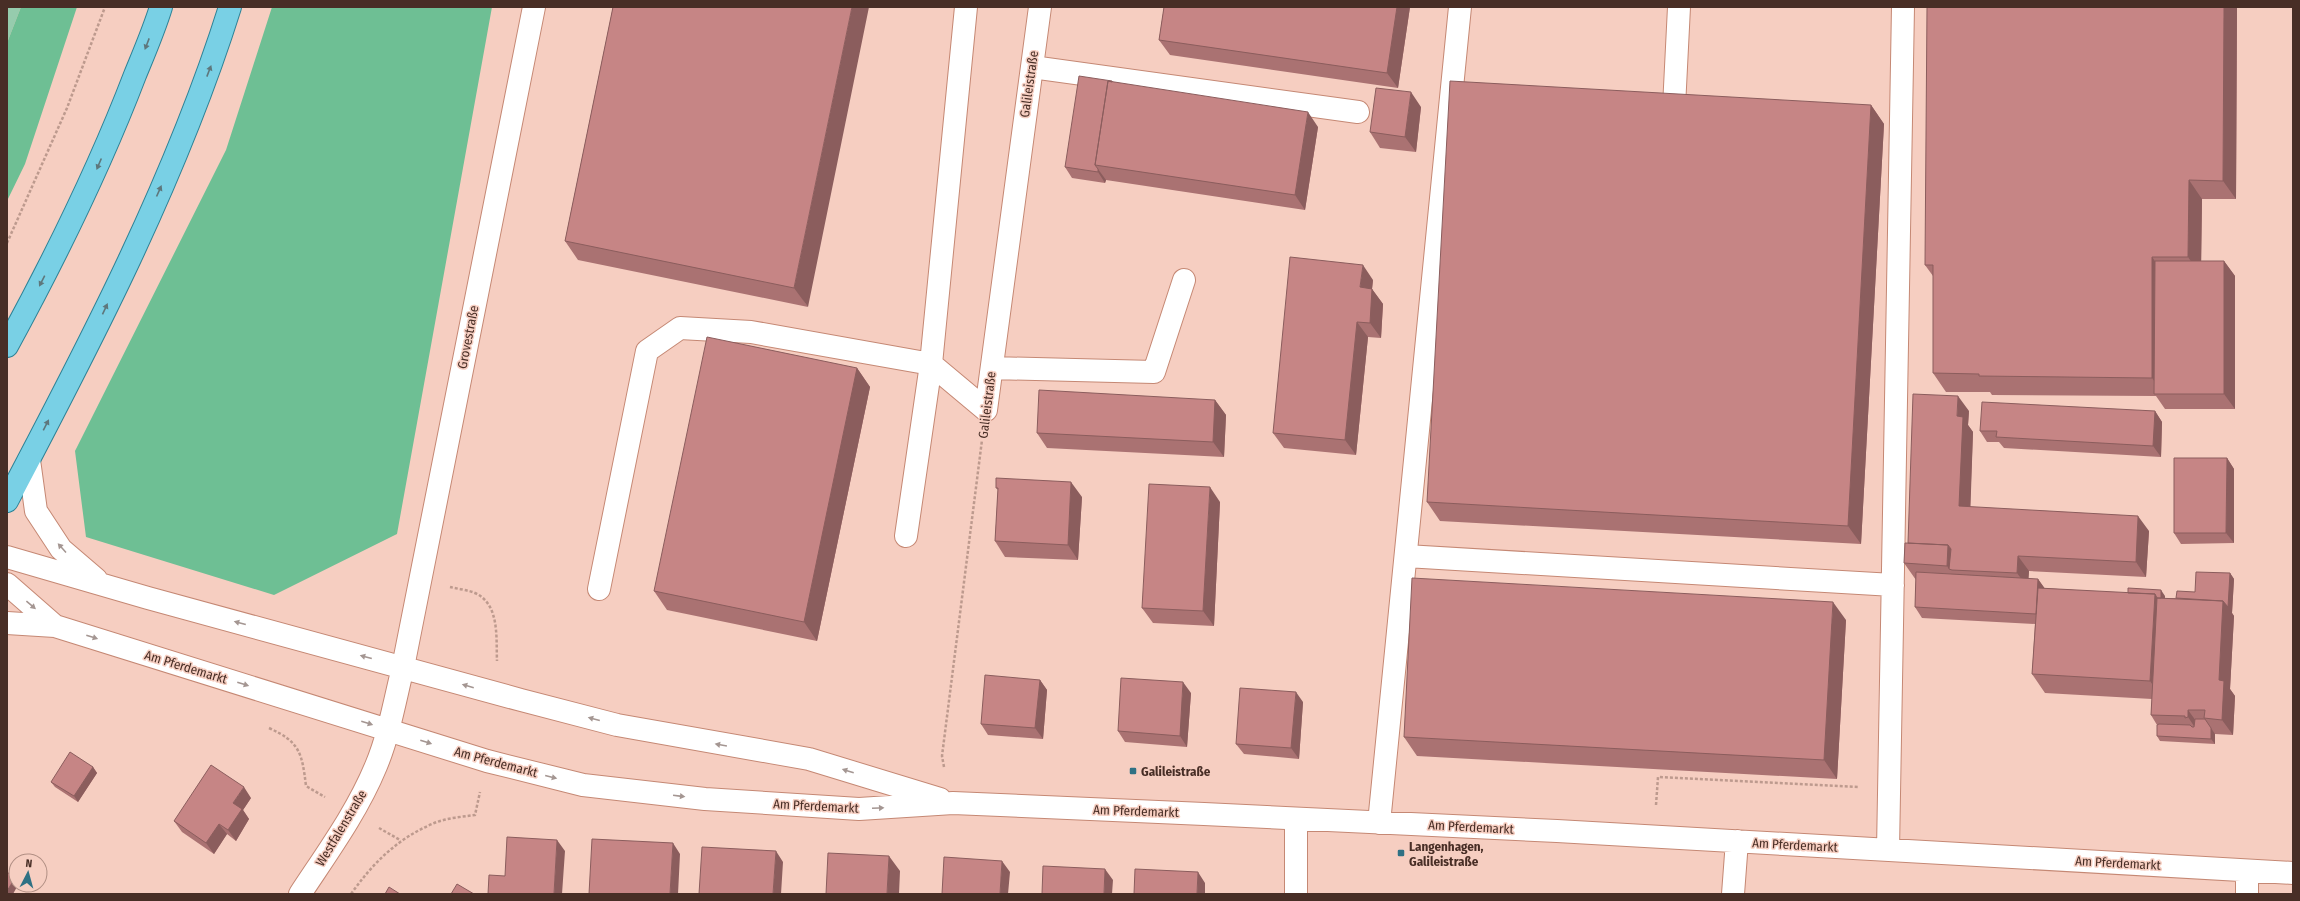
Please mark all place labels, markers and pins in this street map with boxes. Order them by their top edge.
place label: Galileistraße [1141,764,1211,779]
marker: Galileistraße [1128,766,1138,776]
place label: Langenhagen, Galileistraße [1409,839,1484,869]
marker: Langenhagen, Galileistraße [1396,848,1406,858]

